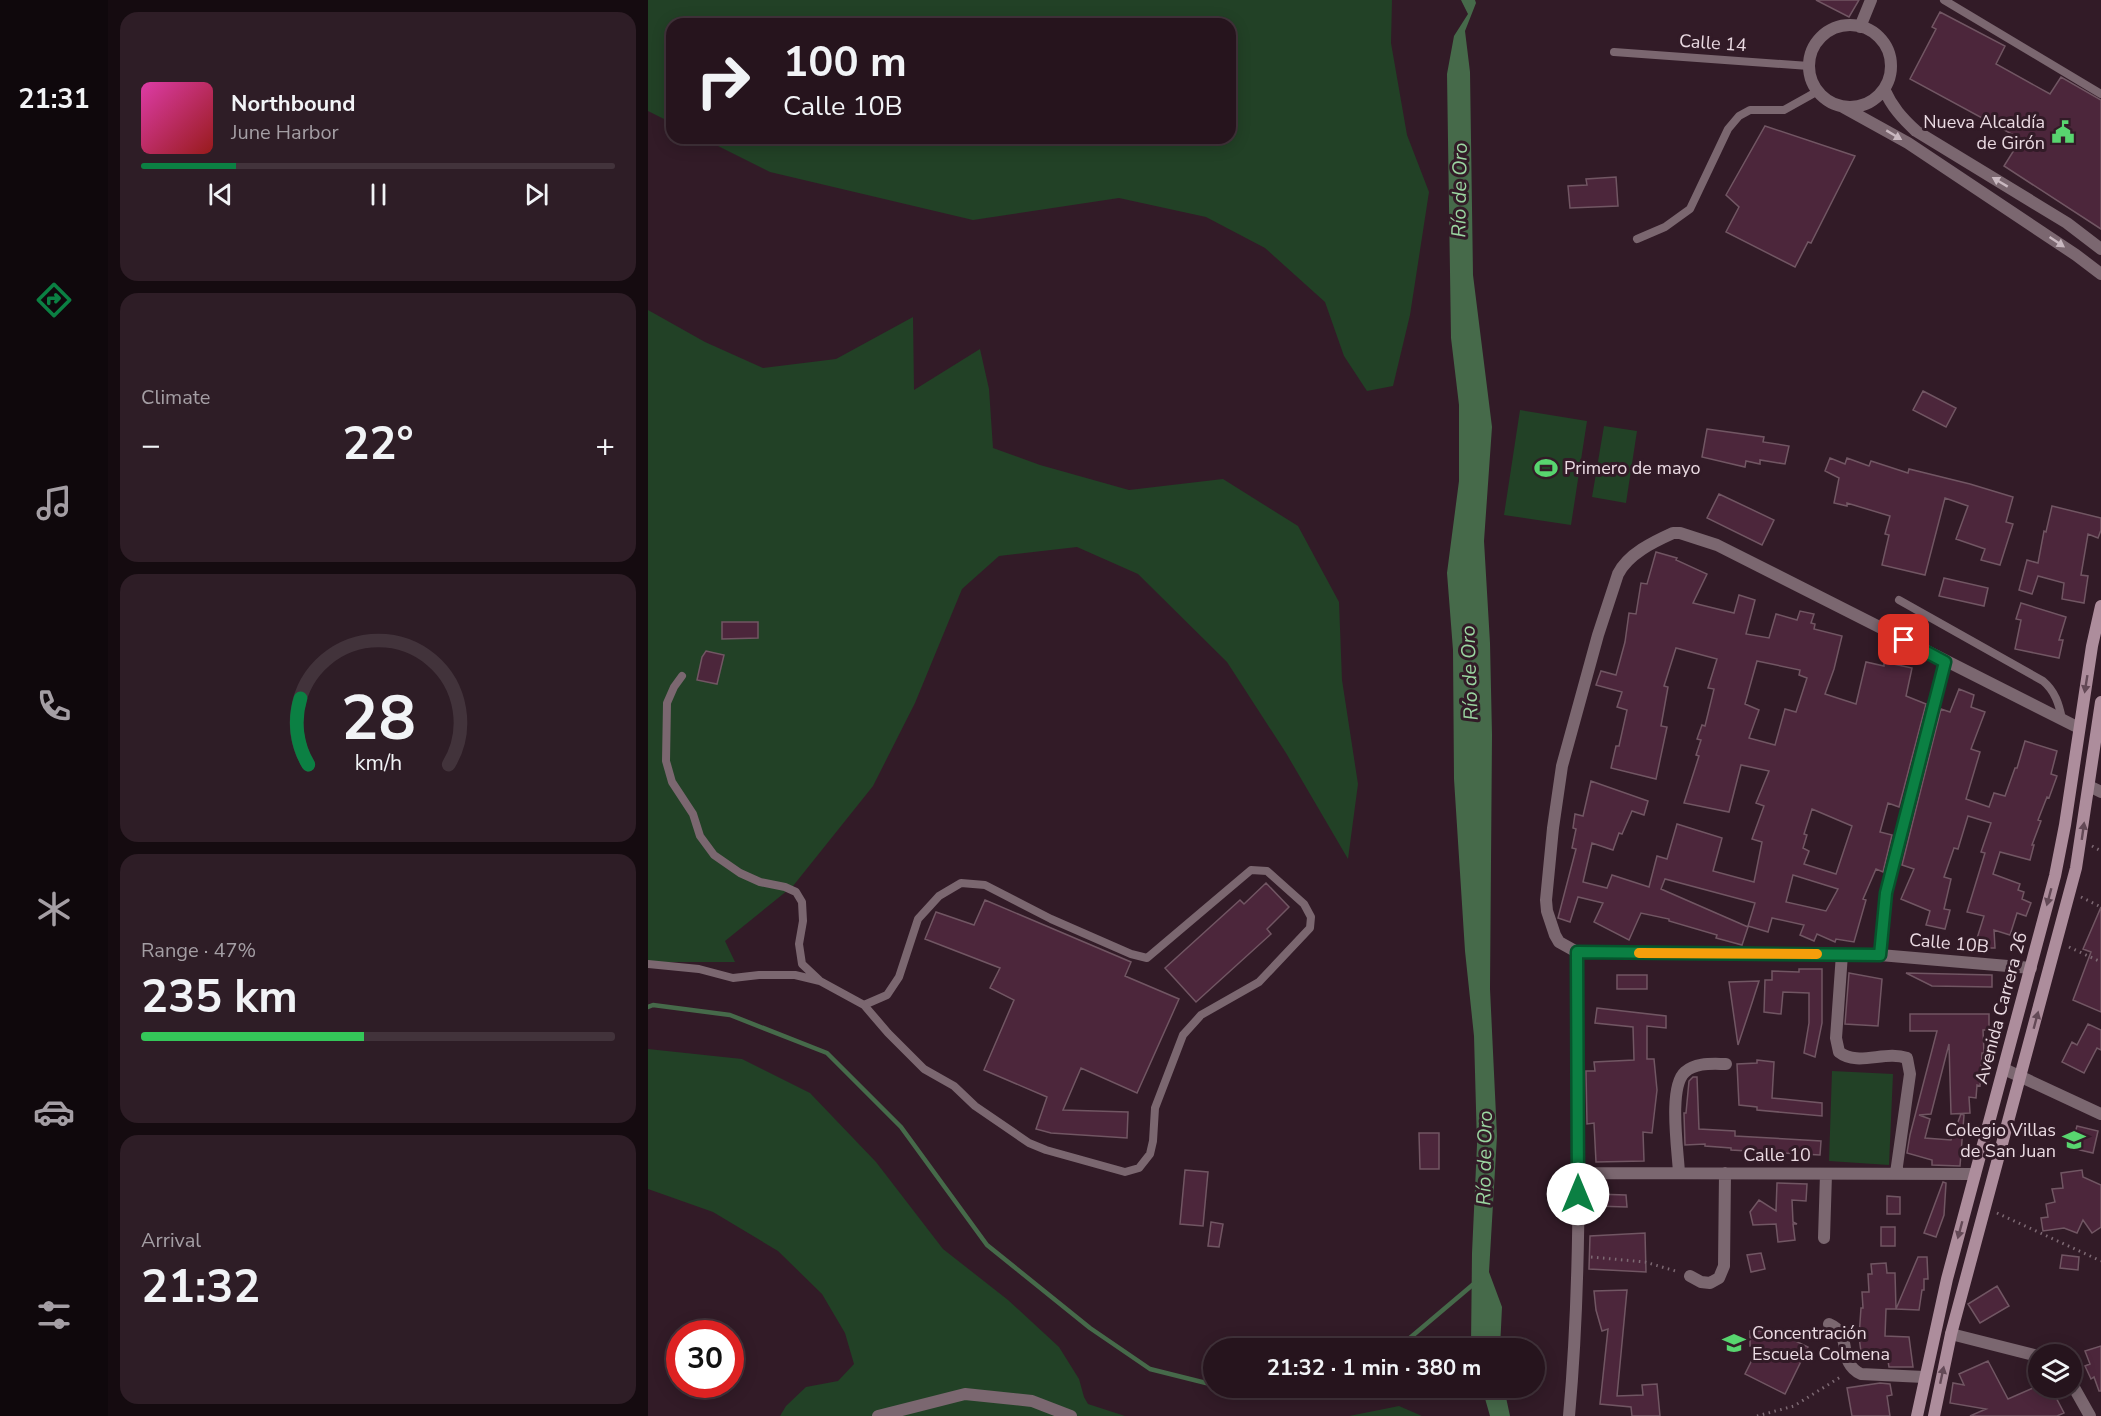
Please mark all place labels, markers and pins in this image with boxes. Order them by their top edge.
place label: Nueva Alcaldía de Girón [1923,110,2045,155]
public building icon: Nueva Alcaldía de Girón [2050,119,2076,145]
sports icon: Primero de mayo [1533,455,1559,481]
place label: Primero de mayo [1564,456,1700,480]
pin [1878,614,1929,665]
place label: Colegio Villas de San Juan [1945,1118,2056,1163]
school or university icon: Colegio Villas de San Juan [2061,1127,2087,1153]
place label: Concentración Escuela Colmena [1752,1321,1890,1366]
school or university icon: Concentración Escuela Colmena [1721,1330,1747,1356]

